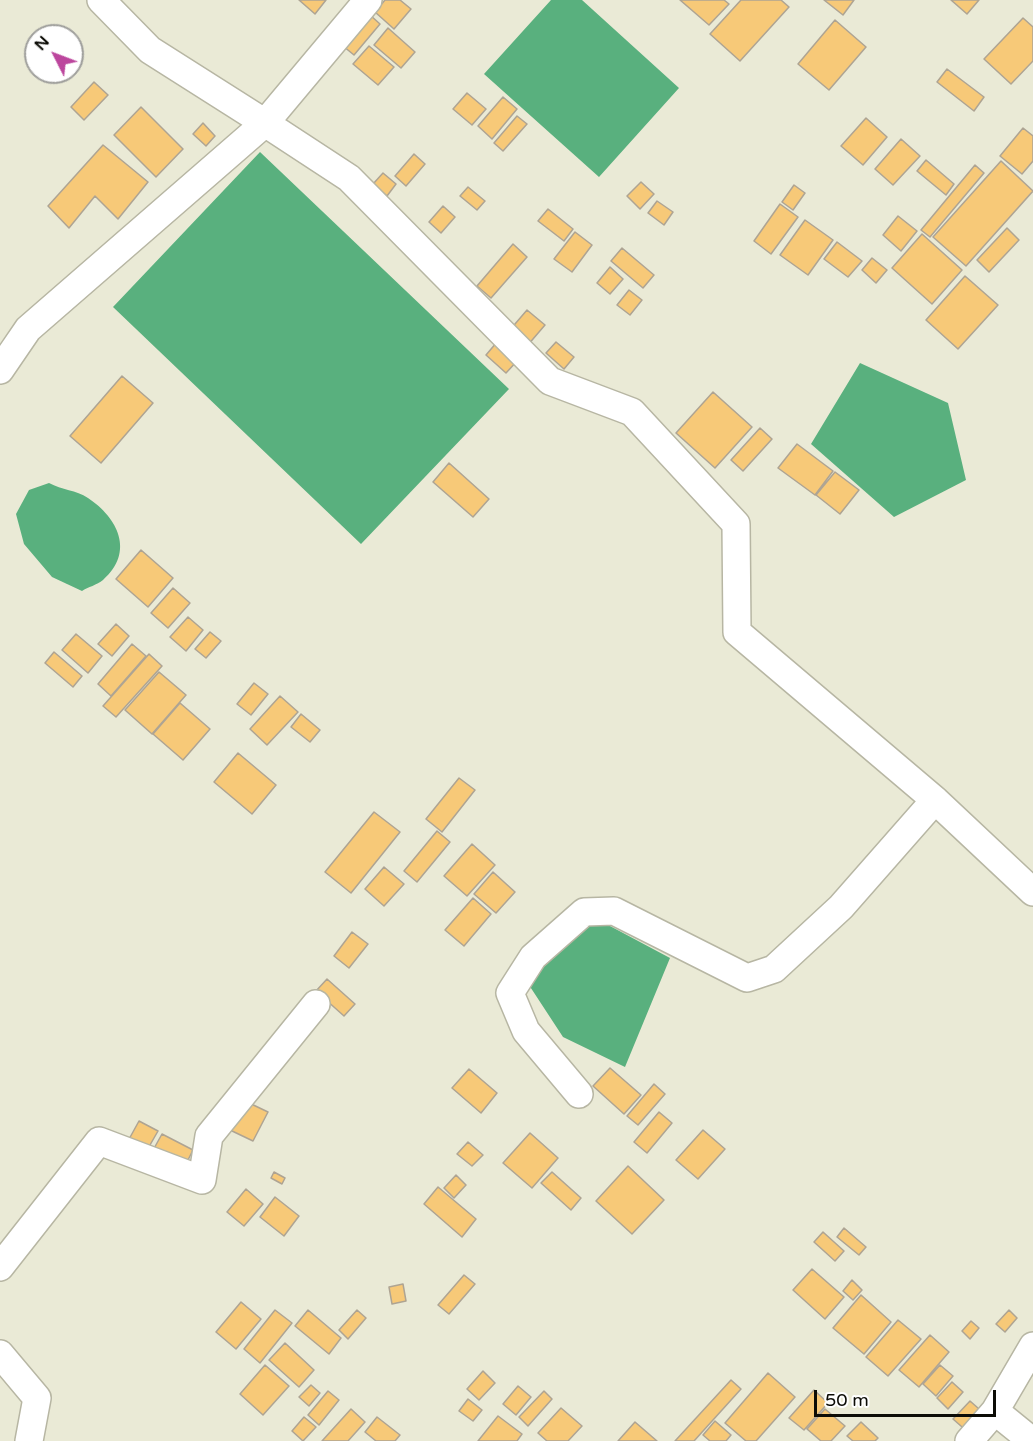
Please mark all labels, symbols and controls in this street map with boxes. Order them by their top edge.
north arrow [24,24,84,84]
text: N [30,32,54,55]
scale bar [817,1378,998,1416]
text: 50 m [825,1389,869,1411]

